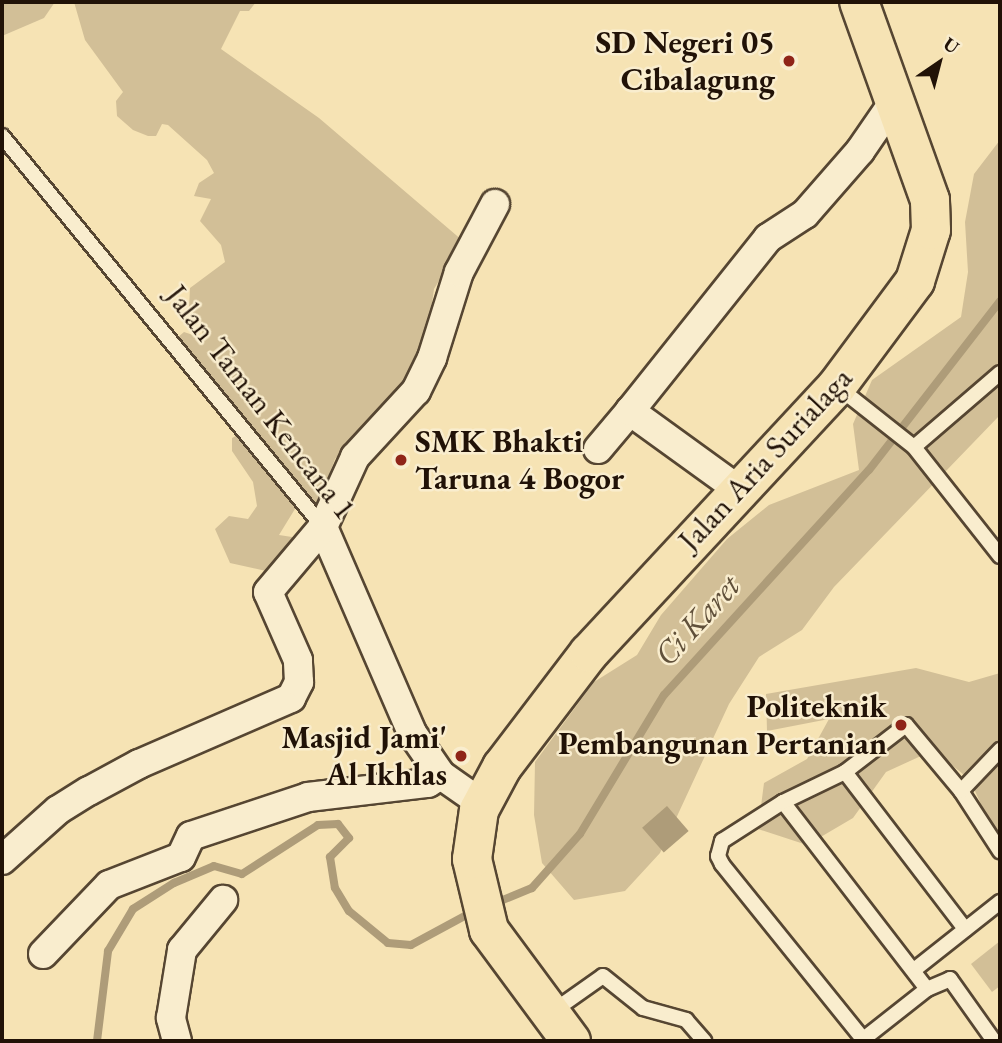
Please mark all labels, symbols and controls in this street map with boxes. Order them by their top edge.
place label: SD Negeri 05 Cibalagung [595,24,775,99]
north arrow [904,28,974,98]
text: U [938,31,964,60]
marker: SD Negeri 05 Cibalagung [781,53,797,69]
street label: Jalan Taman Kencana 1 [157,277,365,527]
street label: Jalan Aria Surialaga [670,359,860,559]
place label: SMK Bhakti Taruna 4 Bogor [415,423,624,498]
marker: SMK Bhakti Taruna 4 Bogor [393,452,409,468]
water label: Ci Karet [646,566,748,674]
place label: Politeknik Pembangunan Pertanian [558,688,887,763]
marker: Politeknik Pembangunan Pertanian [893,717,909,733]
place label: Masjid Jami' Al Ikhlas [281,719,447,794]
marker: Masjid Jami' Al Ikhlas [453,748,469,764]

